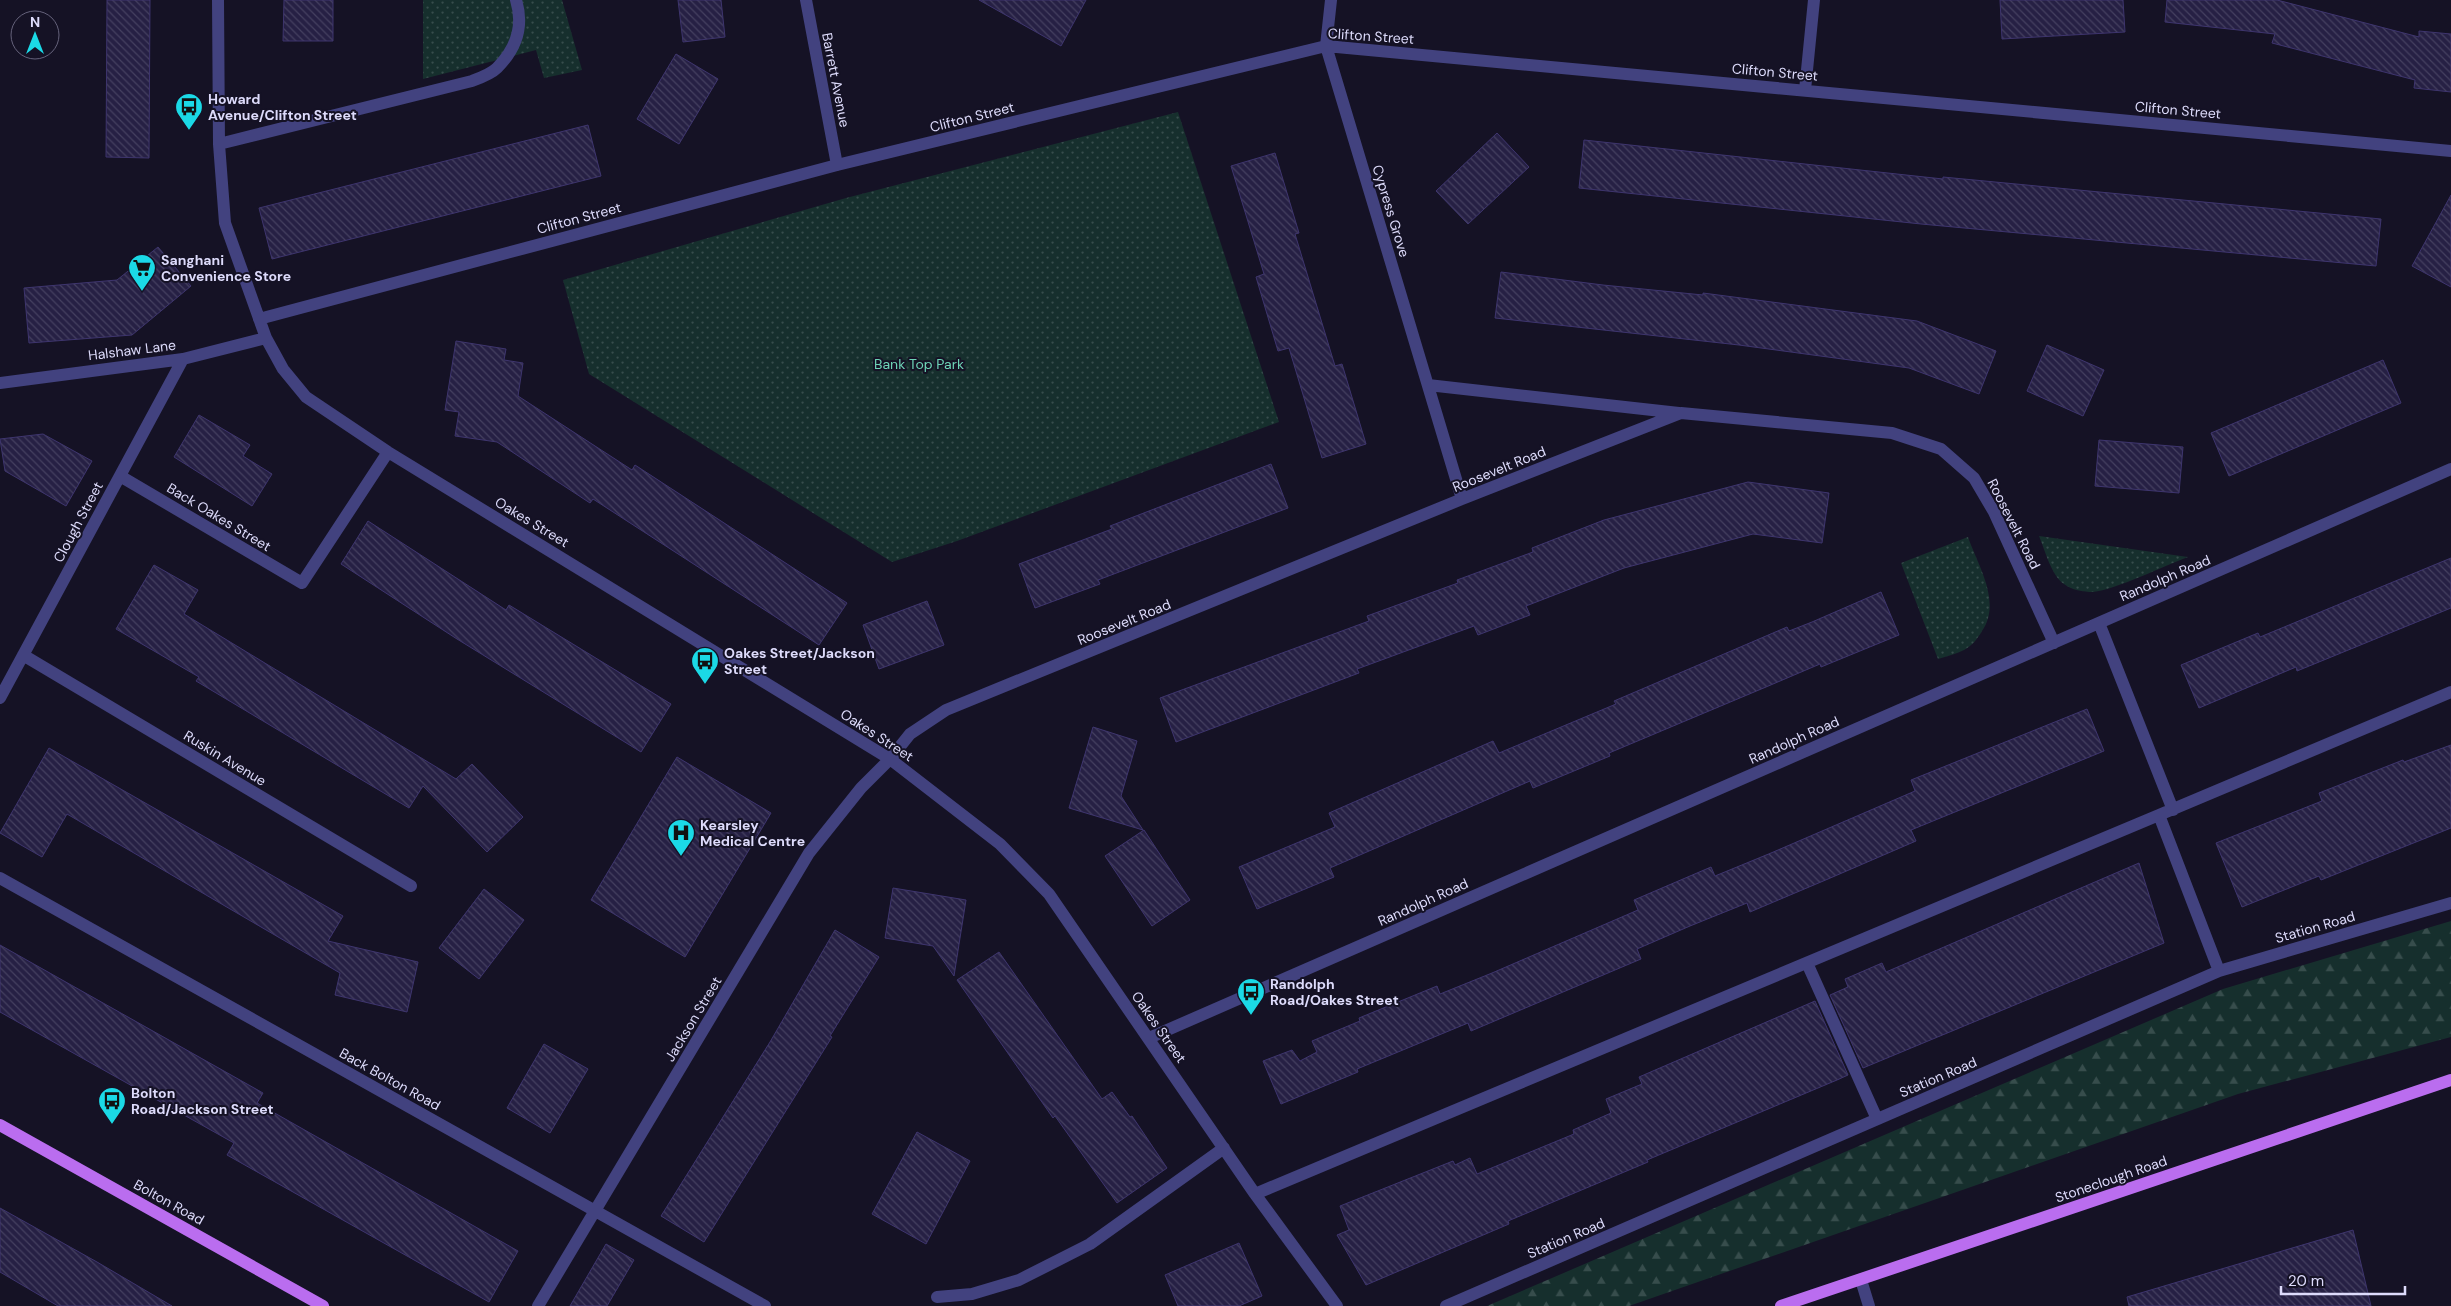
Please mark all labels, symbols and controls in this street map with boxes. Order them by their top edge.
north arrow [10,10,60,60]
text: N [30,13,40,31]
street label: Clifton Street [1327,24,1415,48]
street label: Barrett Avenue [818,31,854,129]
street label: Clifton Street [1731,59,1819,85]
place label: Howard Avenue/Clifton Street [208,90,357,124]
bus stop icon: Howard Avenue/Clifton Street [174,92,204,131]
street label: Clifton Street [2134,97,2222,123]
street label: Clifton Street [928,98,1016,136]
street label: Cypress Grove [1368,163,1414,259]
street label: Clifton Street [535,198,623,238]
place label: Sanghani Convenience Store [161,251,291,285]
supermarket icon: Sanghani Convenience Store [127,253,157,292]
street label: Halshaw Lane [87,336,177,364]
park label: Bank Top Park [874,355,964,373]
street label: Roosevelt Road [1450,442,1548,496]
street label: Roosevelt Road [1983,476,2045,572]
street label: Clough Street [49,479,107,565]
street label: Back Oakes Street [164,479,274,555]
street label: Oakes Street [492,493,572,551]
street label: Randolph Road [2117,551,2213,605]
street label: Roosevelt Road [1075,595,1173,649]
place label: Oakes Street/Jackson Street [724,644,875,678]
bus stop icon: Oakes Street/Jackson Street [690,646,720,685]
street label: Oakes Street [837,705,917,765]
street label: Randolph Road [1746,712,1842,768]
street label: Ruskin Avenue [180,726,270,790]
place label: Kearsley Medical Centre [700,816,805,850]
hospital icon: Kearsley Medical Centre [666,818,696,857]
street label: Randolph Road [1375,874,1471,930]
street label: Station Road [2273,907,2357,947]
street label: Jackson Street [661,973,725,1065]
place label: Randolph Road/Oakes Street [1270,975,1399,1009]
bus stop icon: Randolph Road/Oakes Street [1236,977,1266,1016]
street label: Oakes Street [1128,988,1190,1066]
street label: Back Bolton Road [336,1044,444,1114]
street label: Station Road [1896,1053,1980,1101]
place label: Bolton Road/Jackson Street [131,1084,274,1118]
bus stop icon: Bolton Road/Jackson Street [97,1086,127,1125]
street label: Stoneclough Road [2053,1151,2169,1207]
street label: Bolton Road [131,1175,207,1229]
street label: Station Road [1524,1214,1608,1262]
scale bar [2281,1264,2405,1296]
text: 20 m [2288,1271,2324,1291]

